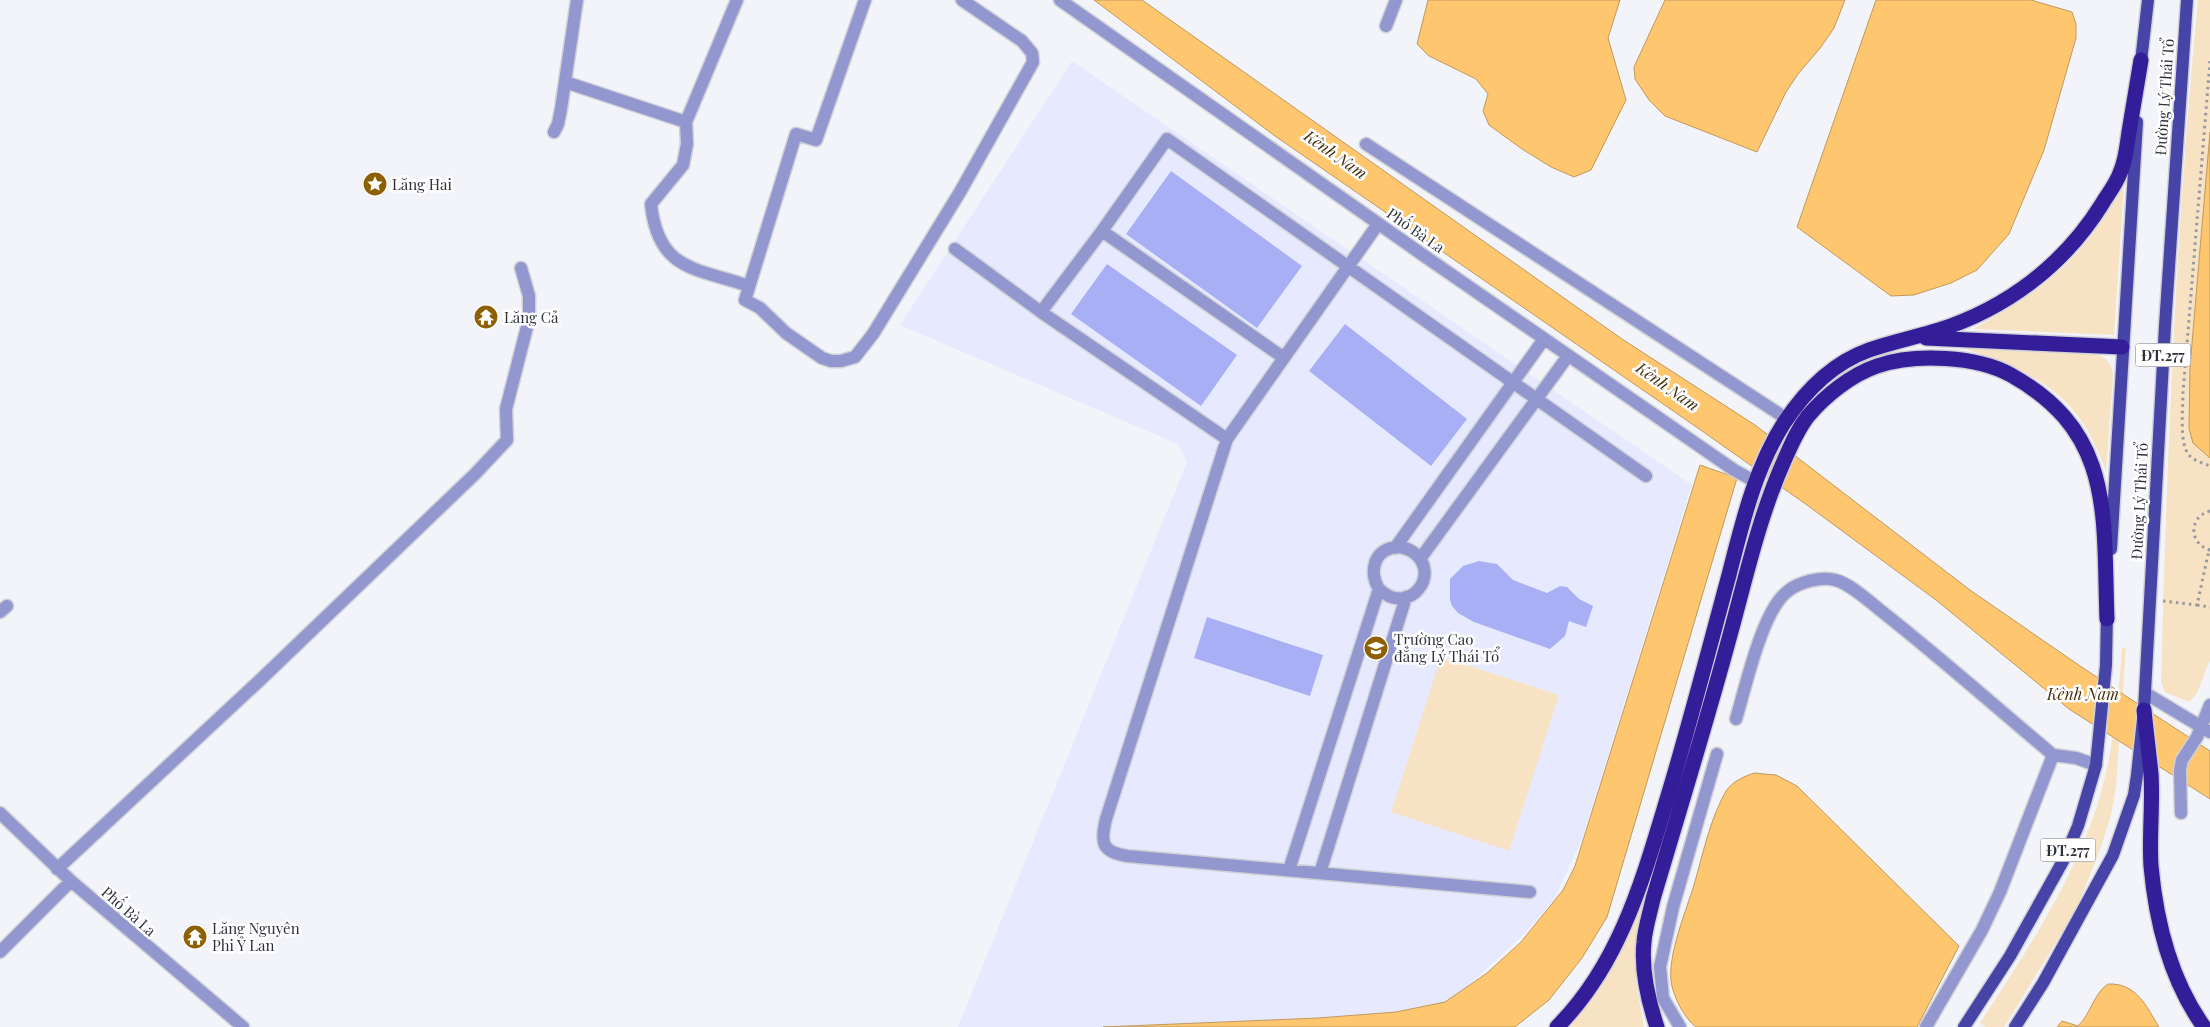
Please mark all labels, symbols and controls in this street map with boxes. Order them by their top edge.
street label: Đường Lý Thái Tổ [2150,37,2178,156]
water label: Kênh Nam [1300,124,1372,183]
place icon: Lăng Hai [362,171,388,197]
place label: Lăng Hai [392,174,453,194]
street label: Phố Bà La [1383,202,1450,257]
temple icon: Lăng Cả [473,304,499,330]
place label: Lăng Cả [504,307,559,327]
road number: ĐT.277 [2136,344,2190,366]
water label: Kênh Nam [1632,356,1704,415]
street label: Đường Lý Thái Tổ [2126,441,2152,560]
place label: Trường Cao đẳng Lý Thái Tổ [1394,629,1500,666]
school or university icon: Trường Cao đẳng Lý Thái Tổ [1363,635,1389,661]
water label: Kênh Nam [2046,683,2119,704]
road number: ĐT.277 [2040,838,2096,862]
street label: Phố Bà La [98,881,162,941]
place label: Lăng Nguyên Phi Ỷ Lan [212,918,300,955]
temple icon: Lăng Nguyên Phi Ỷ Lan [182,924,208,950]

